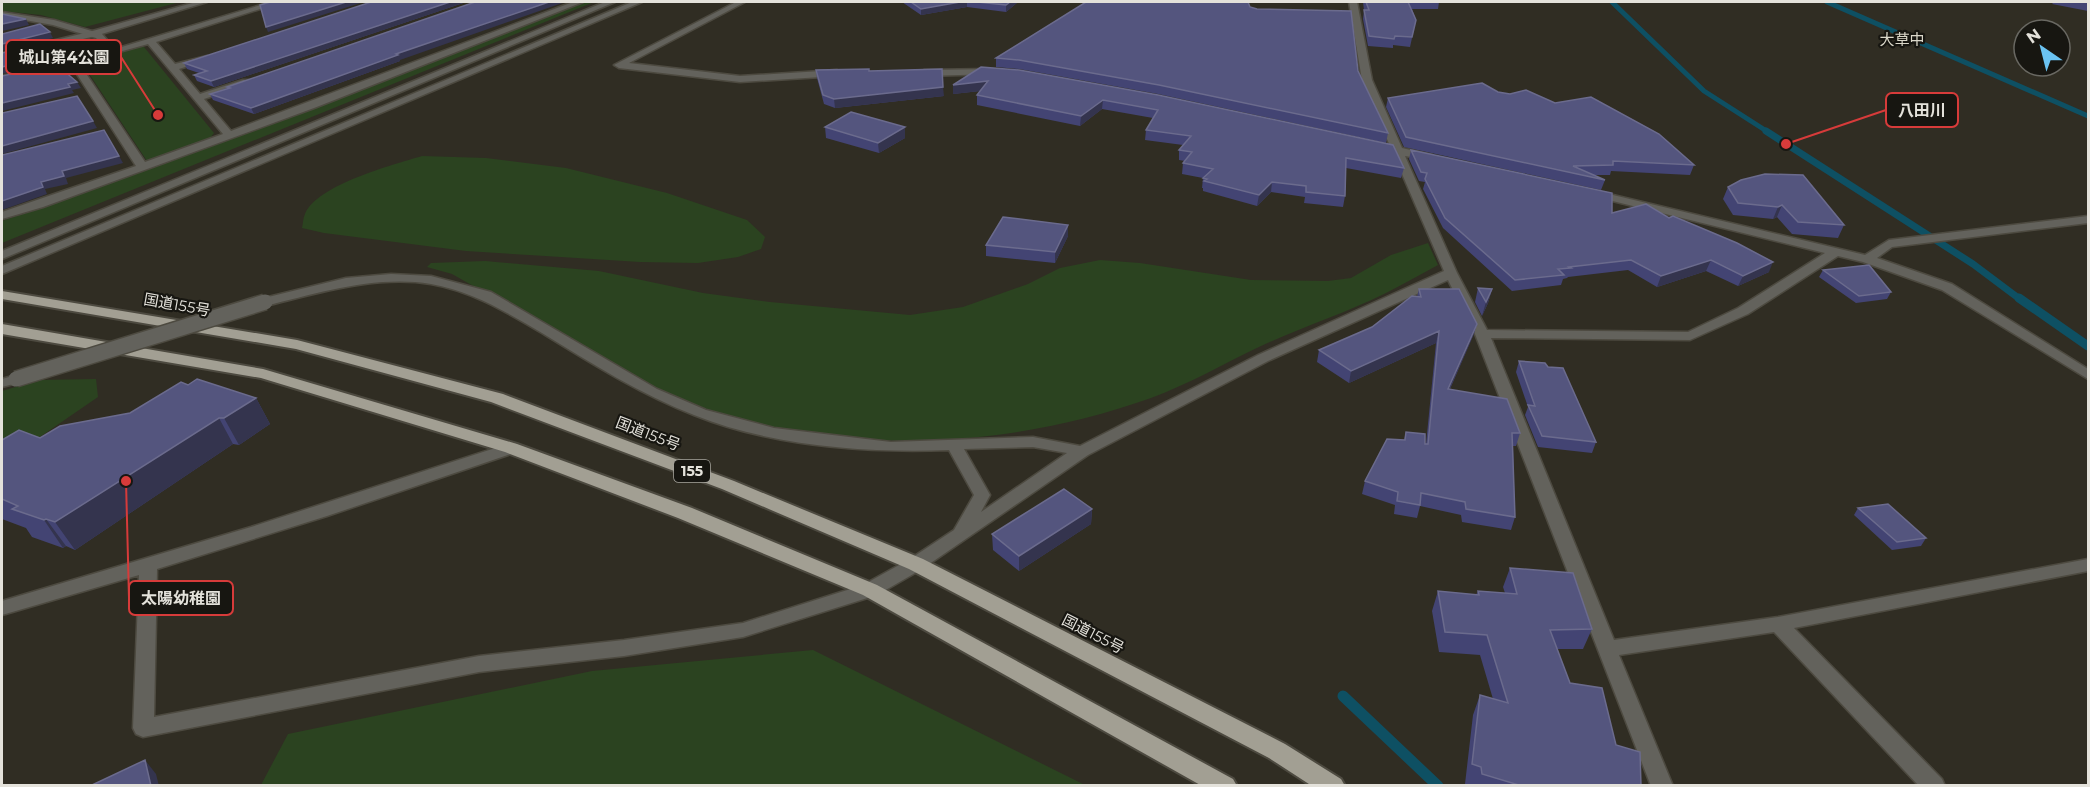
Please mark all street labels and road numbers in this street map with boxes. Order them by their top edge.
street label: 国道155号 [142,289,212,320]
street label: 国道155号 [613,413,683,454]
road number: 155 [674,460,710,482]
street label: 国道155号 [1059,610,1128,657]

